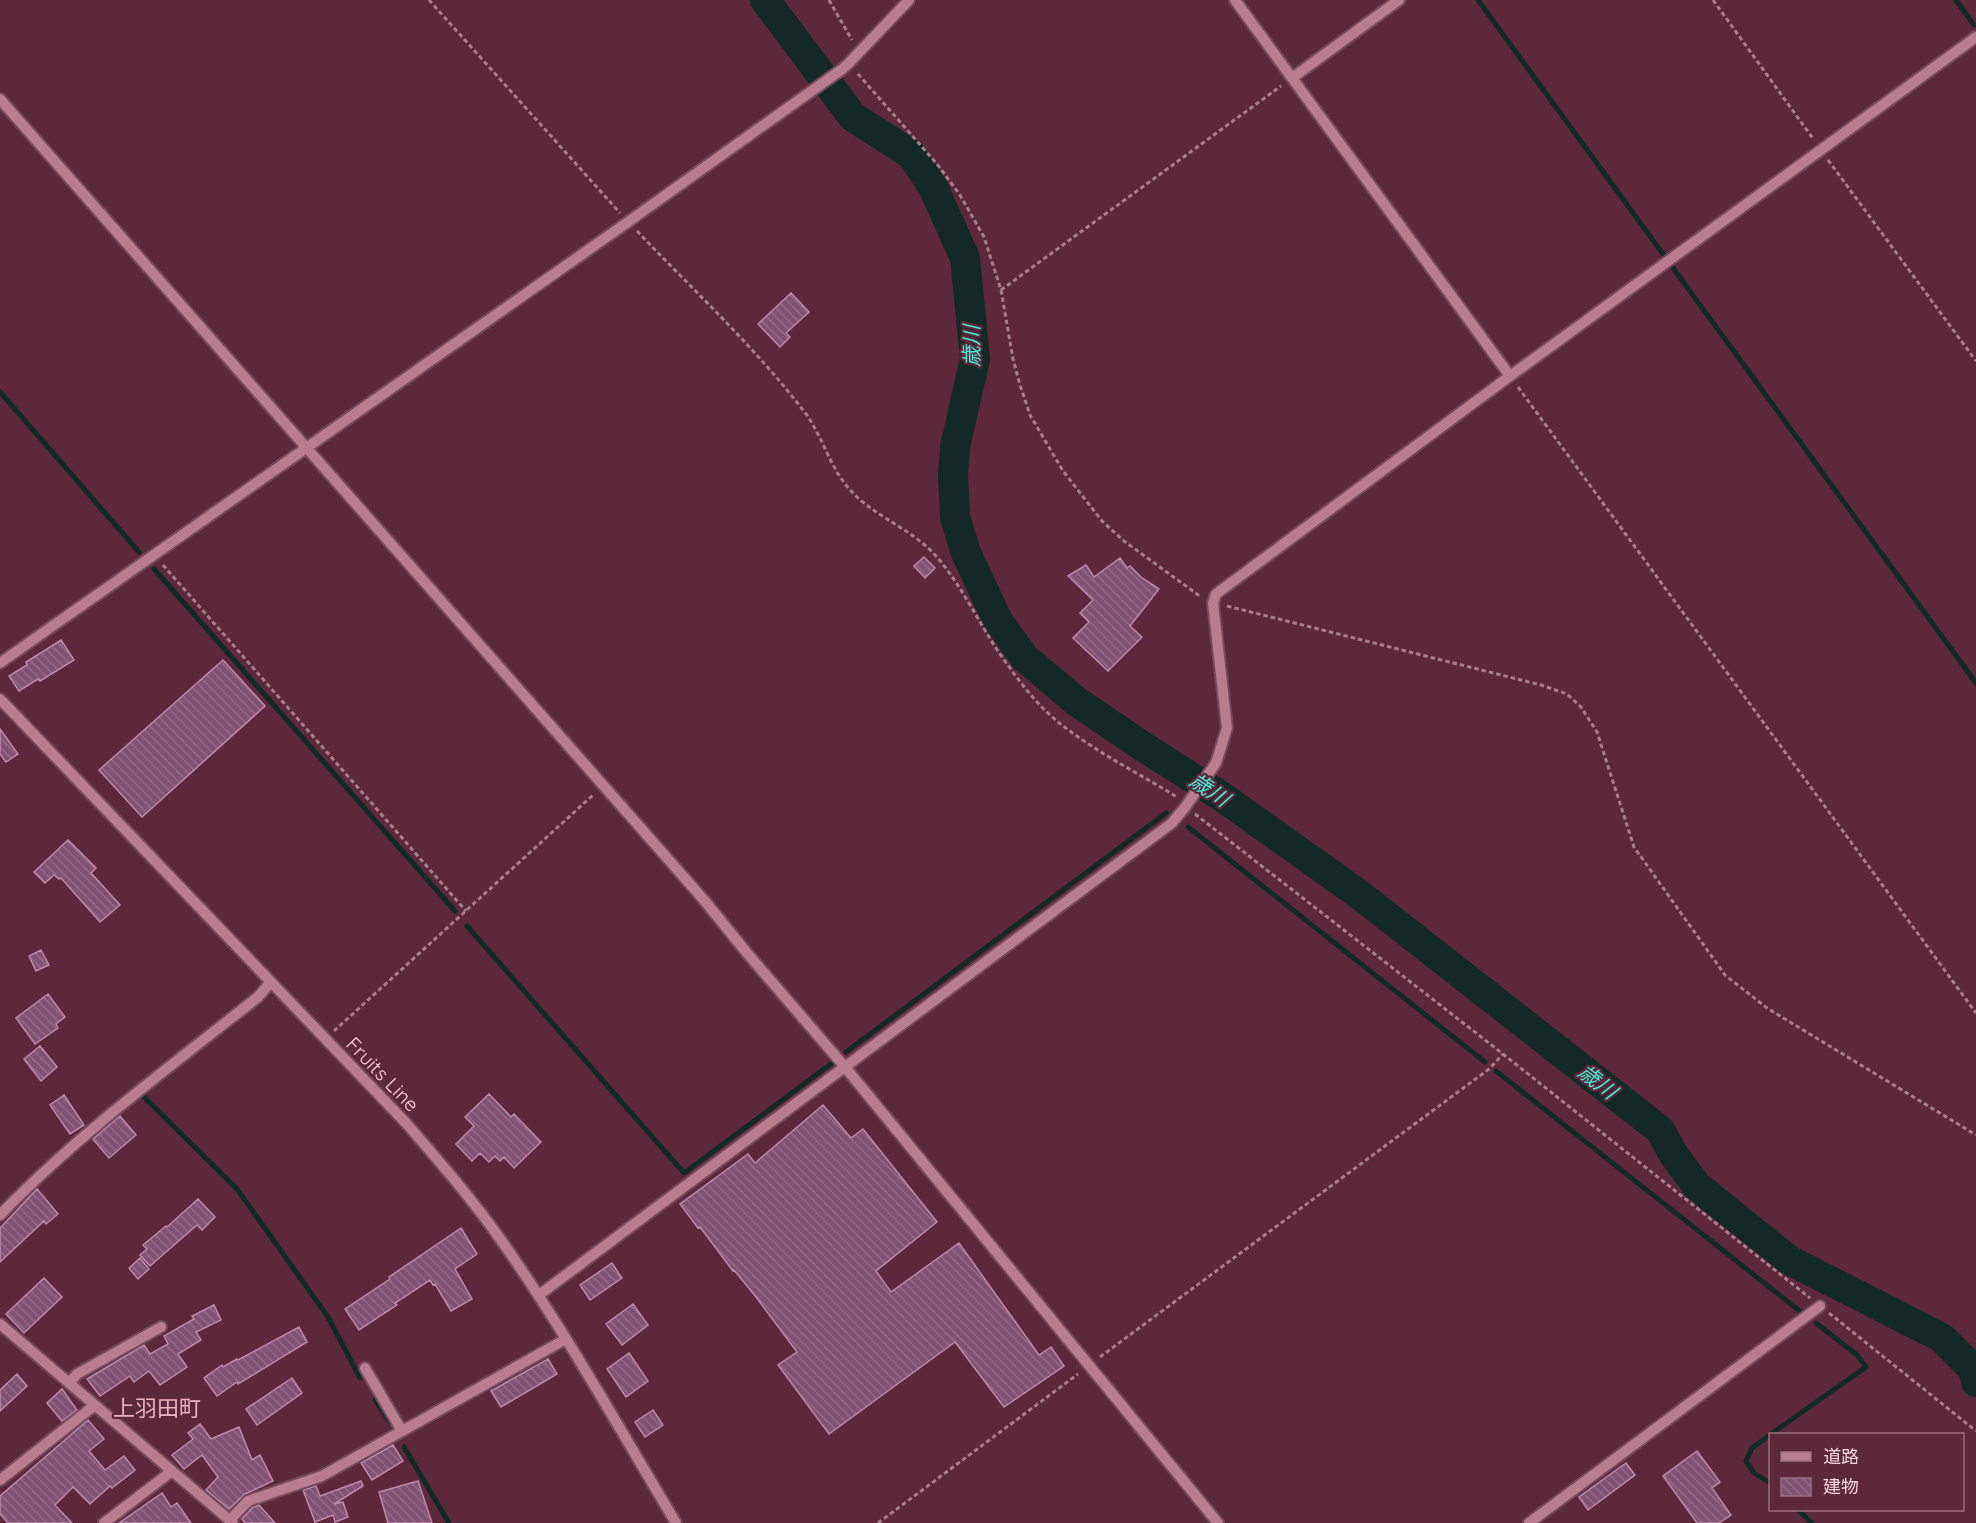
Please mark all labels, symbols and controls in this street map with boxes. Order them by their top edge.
water label: 歳川 [958,323,984,367]
water label: 歳川 [1185,766,1236,813]
street label: Fruits Line [341,1031,425,1117]
water label: 歳川 [1573,1058,1624,1105]
district label: 上羽田町 [113,1394,201,1422]
legend [1769,1433,1964,1511]
text: 道路 [1823,1445,1859,1468]
text: 建物 [1823,1475,1859,1498]

